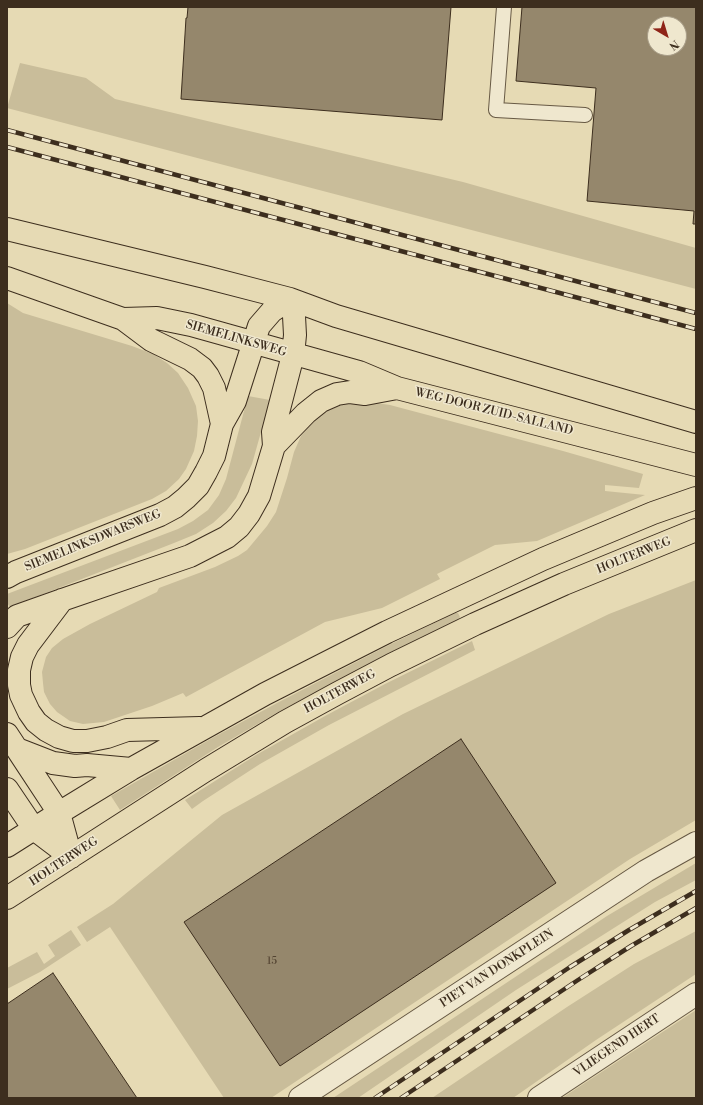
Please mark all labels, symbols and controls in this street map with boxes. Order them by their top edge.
north arrow [647,16,687,56]
text: N [666,36,682,53]
street label: SIEMELINKSWEG [184,318,288,360]
street label: WEG DOOR ZUID-SALLAND [413,385,575,439]
street label: SIEMELINKSDWARSWEG [23,507,163,575]
street label: HOLTERWEG [595,535,673,577]
street label: HOLTERWEG [302,667,378,717]
street label: HOLTERWEG [27,834,101,890]
street label: PIET VAN DONKPLEIN [437,927,557,1011]
house number: 15 [267,956,277,968]
street label: VLIEGEND HERT [571,1012,663,1080]

